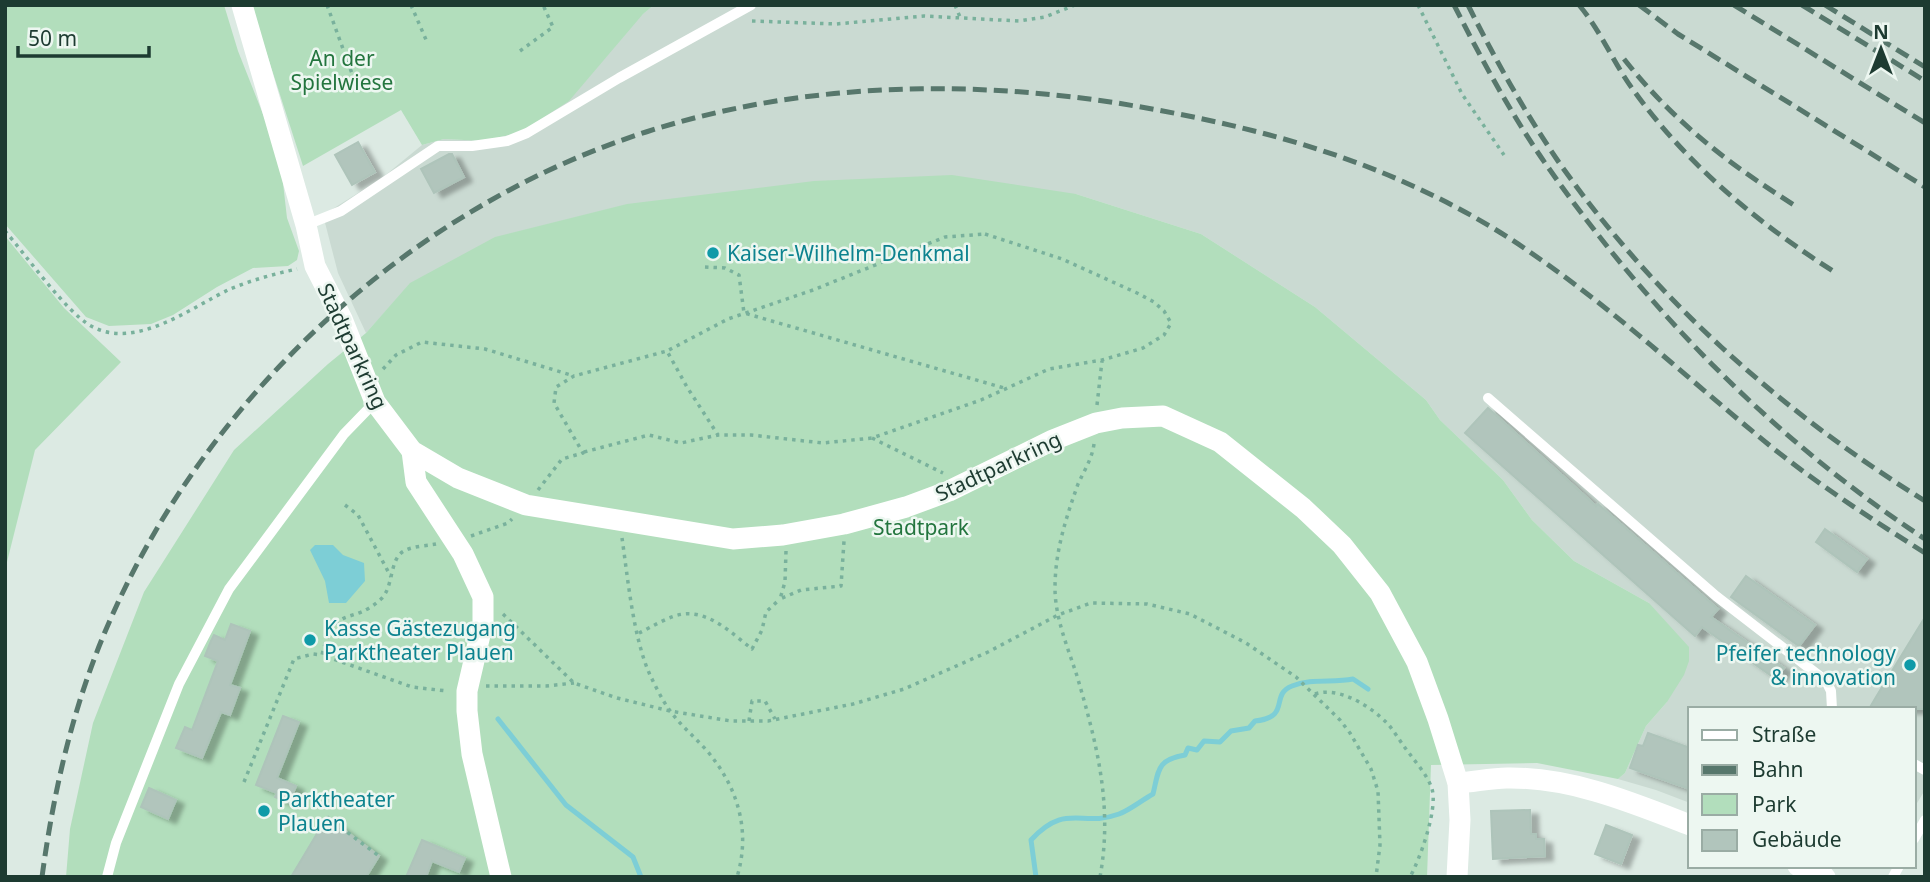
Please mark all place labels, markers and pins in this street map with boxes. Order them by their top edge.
place label: Kaiser-Wilhelm-Denkmal [727,239,970,267]
marker: Kaiser-Wilhelm-Denkmal [705,245,721,261]
place label: Kasse Gästezugang Parktheater Plauen [324,614,516,666]
marker: Kasse Gästezugang Parktheater Plauen [302,632,318,648]
place label: Pfeifer technology & innovation [1716,639,1896,691]
marker: Pfeifer technology & innovation [1902,657,1918,673]
place label: Parktheater Plauen [278,785,395,837]
marker: Parktheater Plauen [256,803,272,819]

